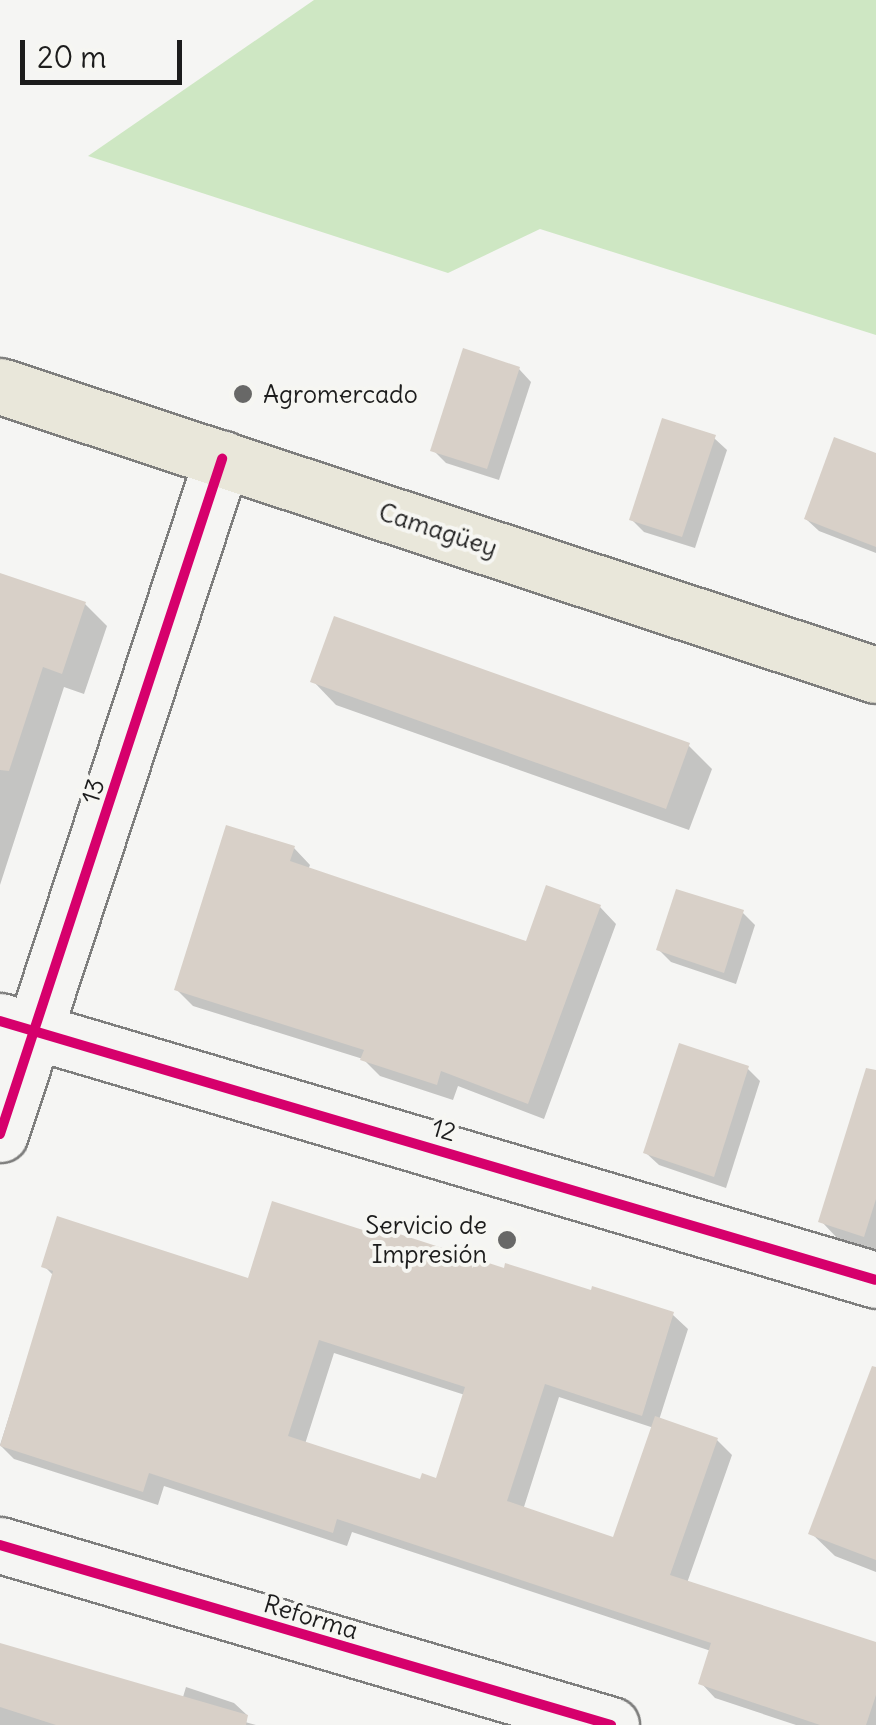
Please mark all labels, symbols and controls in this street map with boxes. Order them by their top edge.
scale bar [25,20,188,82]
text: 20 m [37,38,107,76]
place label: Agromercado [263,379,418,409]
marker: Agromercado [232,383,254,405]
street label: Camagüey [375,497,501,563]
street label: 13 [75,775,111,807]
street label: 12 [429,1112,459,1148]
place label: Servicio de Impresión [365,1211,487,1270]
marker: Servicio de Impresión [496,1229,518,1251]
street label: Reforma [260,1588,362,1646]

